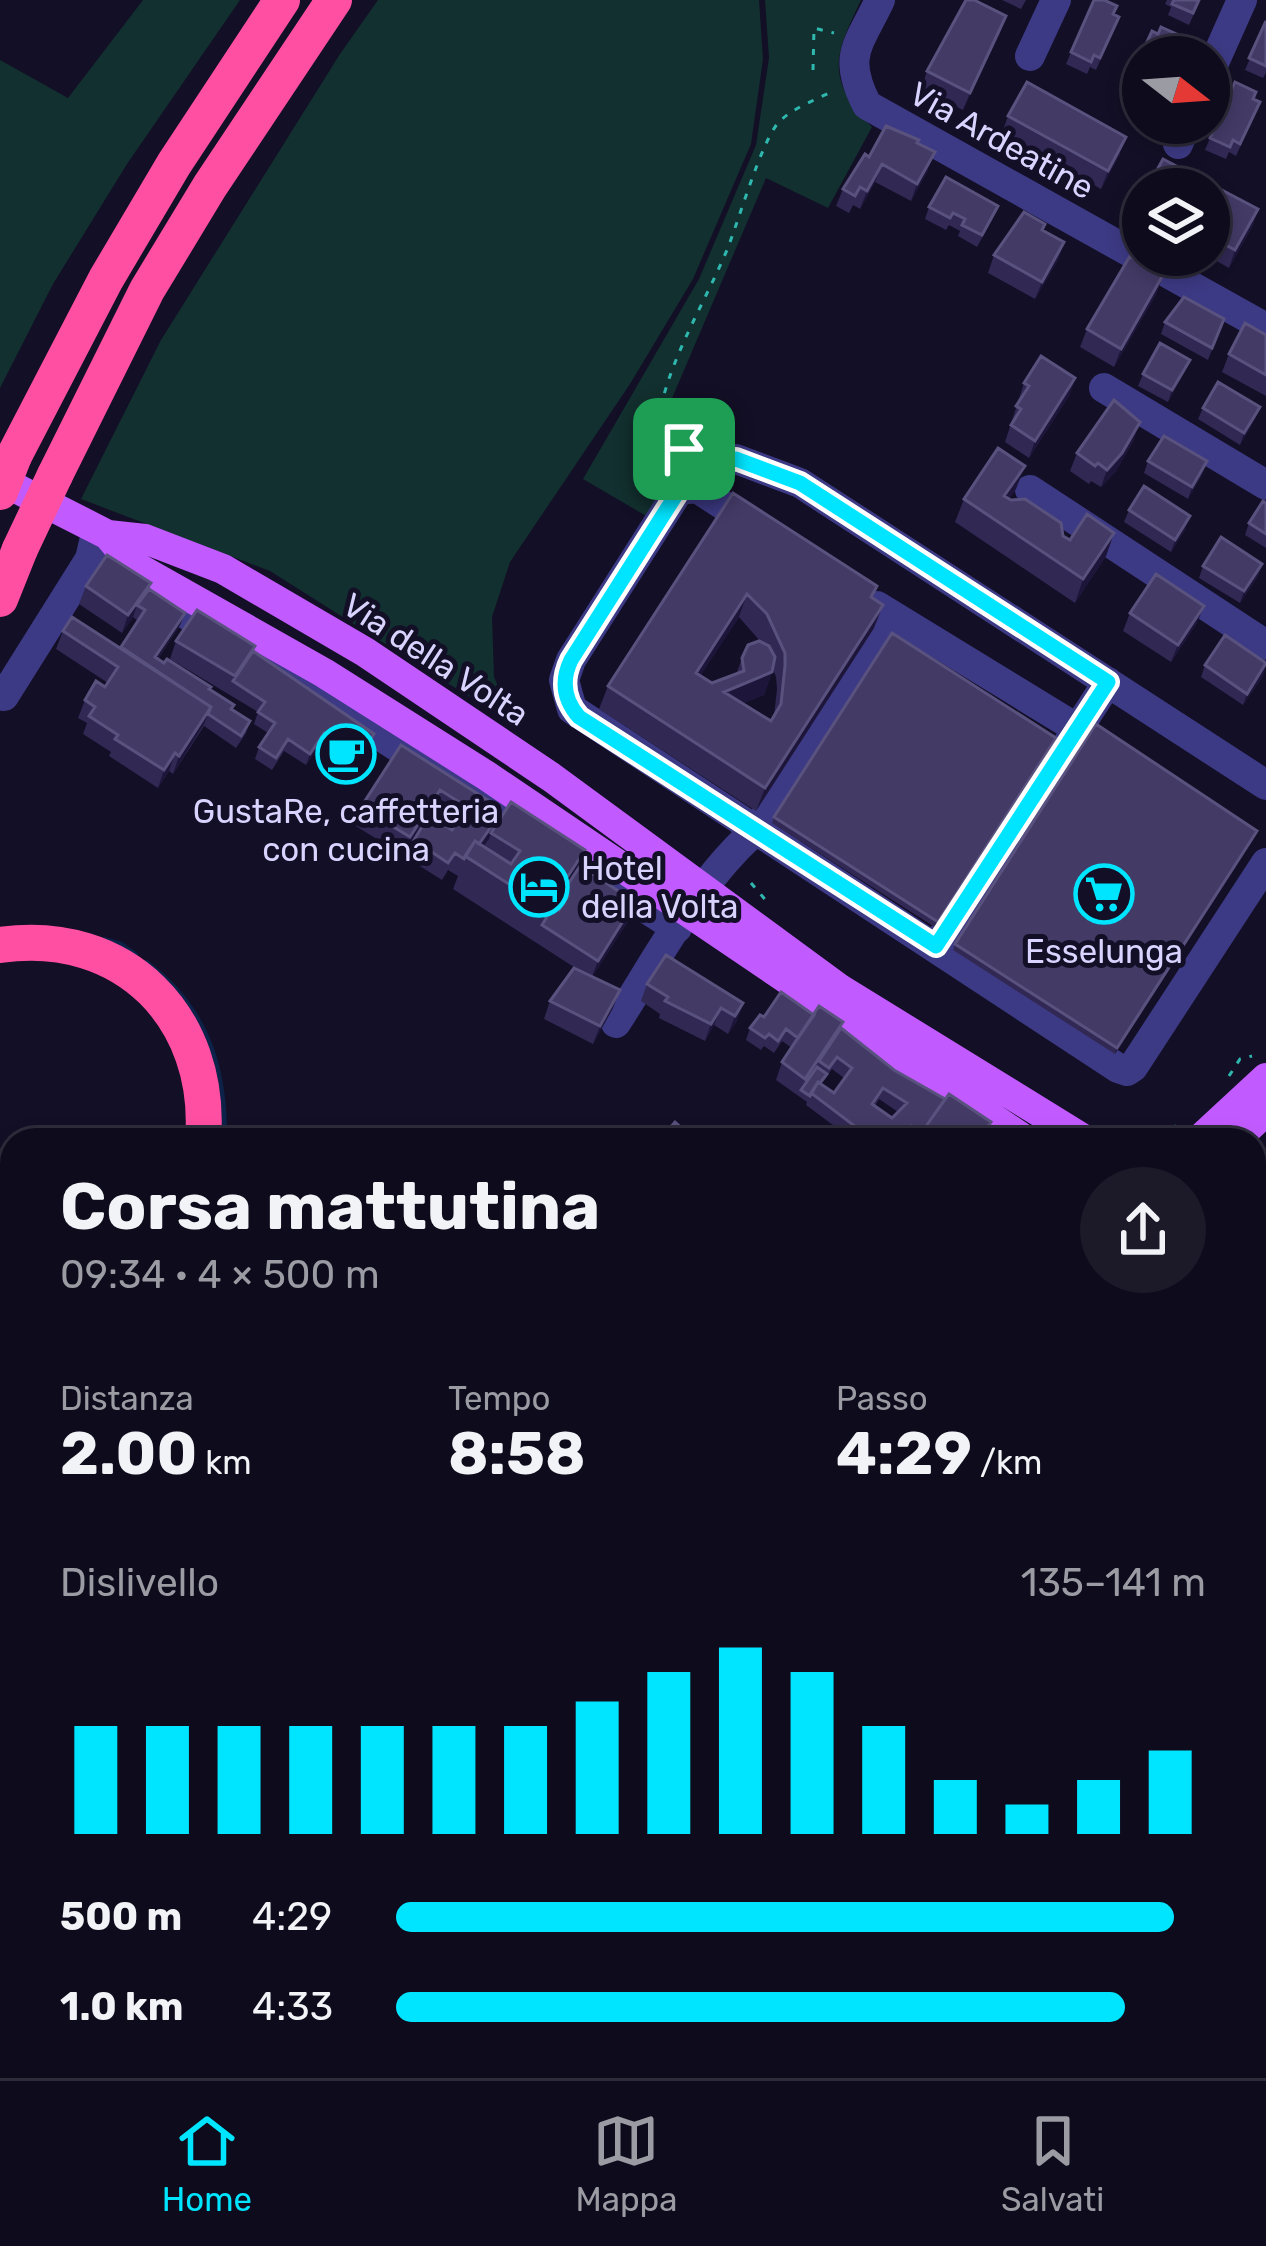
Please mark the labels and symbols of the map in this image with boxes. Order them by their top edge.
north arrow [1122,36,1230,144]
street label: Via Ardeatine [903,74,1101,207]
pin [633,398,735,500]
street label: Via della Volta [336,585,536,734]
cafe icon: GustaRe, caffetteria con cucina [315,723,377,785]
place label: GustaRe, caffetteria con cucina [193,792,499,869]
place label: Hotel della Volta [581,849,739,926]
hotel icon: Hotel della Volta [508,856,570,918]
supermarket icon: Esselunga [1073,863,1135,925]
place label: Esselunga [1025,932,1183,971]

